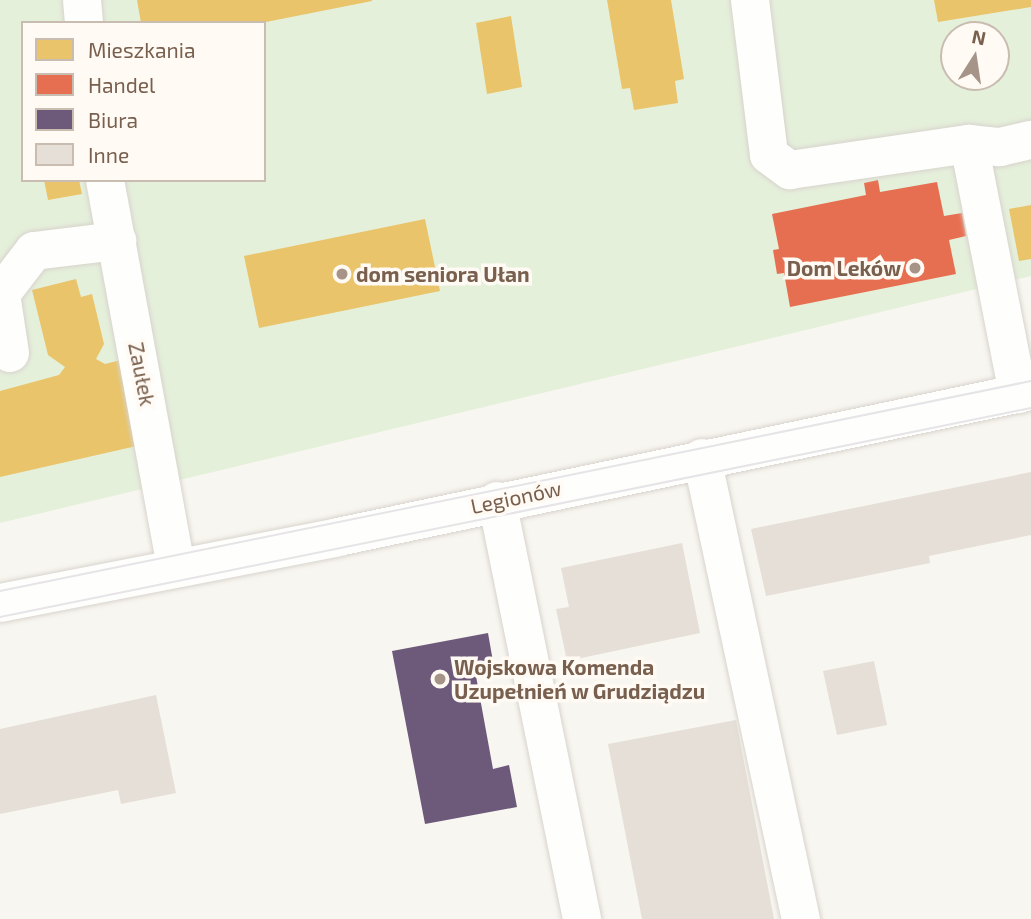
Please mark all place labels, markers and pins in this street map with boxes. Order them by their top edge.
place label: Dom Leków [787,255,901,281]
marker: Dom Leków [907,260,923,276]
place label: dom seniora Ułan [356,261,530,287]
marker: dom seniora Ułan [334,266,350,282]
place label: Wojskowa Komenda Uzupełnień w Grudziądzu [454,654,706,704]
marker: Wojskowa Komenda Uzupełnień w Grudziądzu [432,671,448,687]

